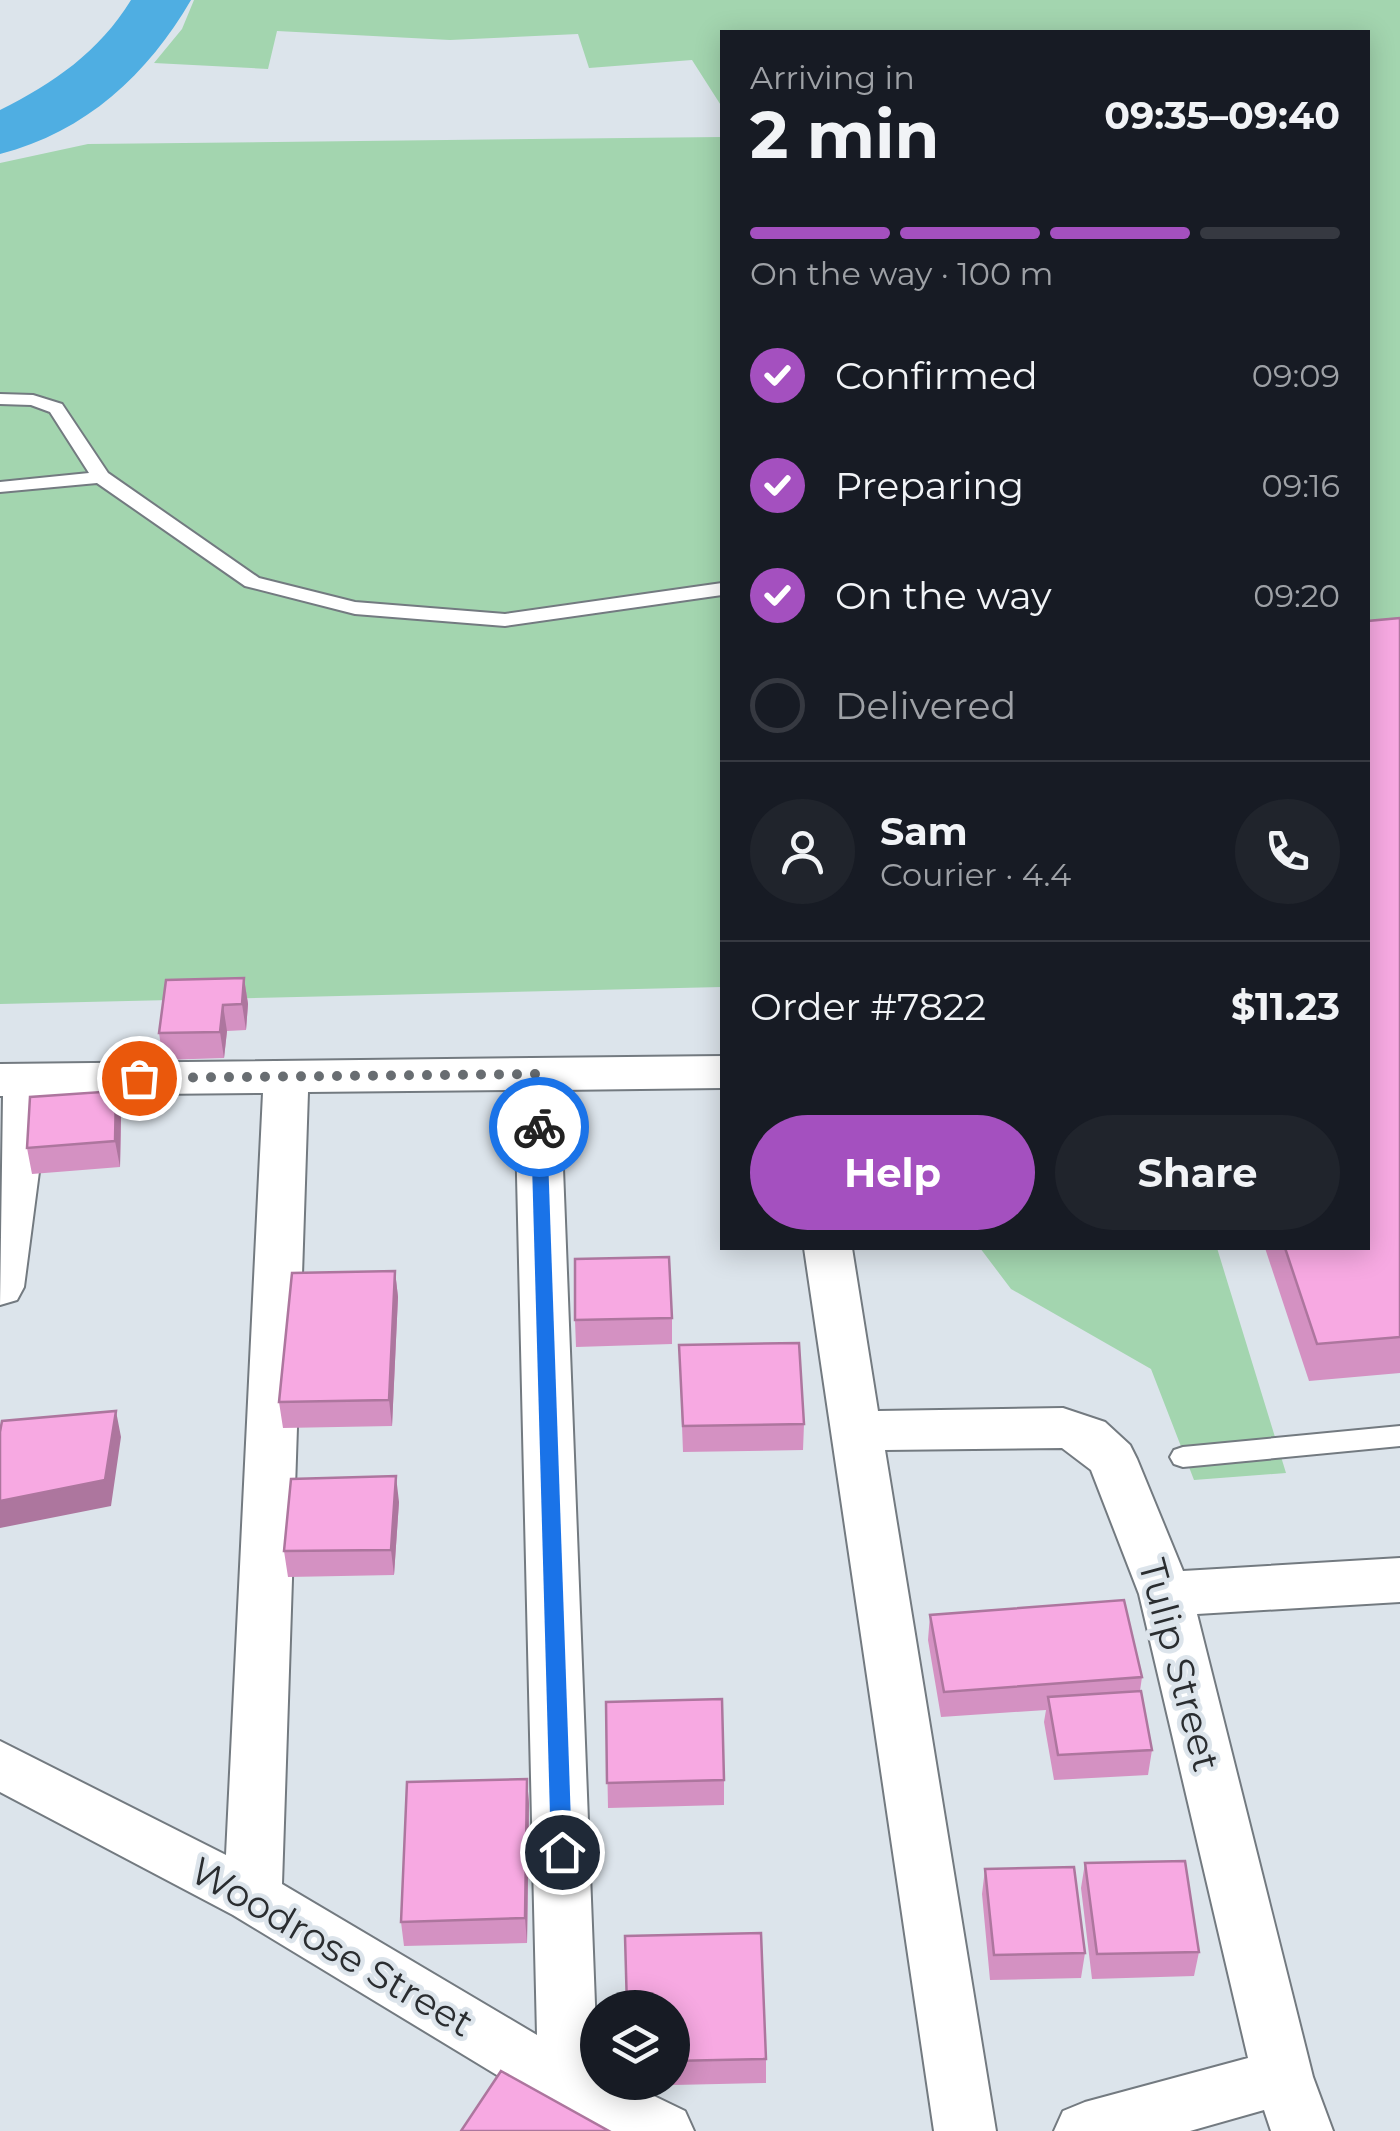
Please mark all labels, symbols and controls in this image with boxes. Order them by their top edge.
text: Arriving in [750,58,915,97]
text: 09:35–09:40 [1104,92,1340,139]
text: 2 min [750,95,939,174]
text: On the way · 100 m [750,254,1053,293]
icon: check [750,348,805,403]
text: Confirmed [835,352,1038,399]
text: 09:09 [1252,356,1340,395]
icon: check [750,458,805,513]
text: Preparing [835,462,1024,509]
text: 09:16 [1262,466,1340,505]
icon: check [750,568,805,623]
text: On the way [835,572,1052,619]
text: 09:20 [1253,576,1340,615]
text: Delivered [835,682,1016,729]
button: person [750,799,855,904]
button: phone [1235,799,1340,904]
text: Sam [880,808,968,855]
text: Courier · 4.4 [880,855,1071,894]
text: Order #7822 [750,983,986,1030]
text: $11.23 [1231,983,1340,1030]
pin [97,1036,182,1121]
icon: bag [112,1051,167,1106]
courier [489,1077,589,1177]
icon: bike [512,1100,567,1155]
button: Help [750,1115,1035,1230]
button: Share [1055,1115,1340,1230]
street label: Tulip Street [1129,1554,1230,1776]
pin [520,1810,605,1895]
icon: home [535,1825,590,1880]
street label: Woodrose Street [183,1847,482,2047]
map controls [580,1990,690,2100]
button: layers [580,1990,690,2100]

